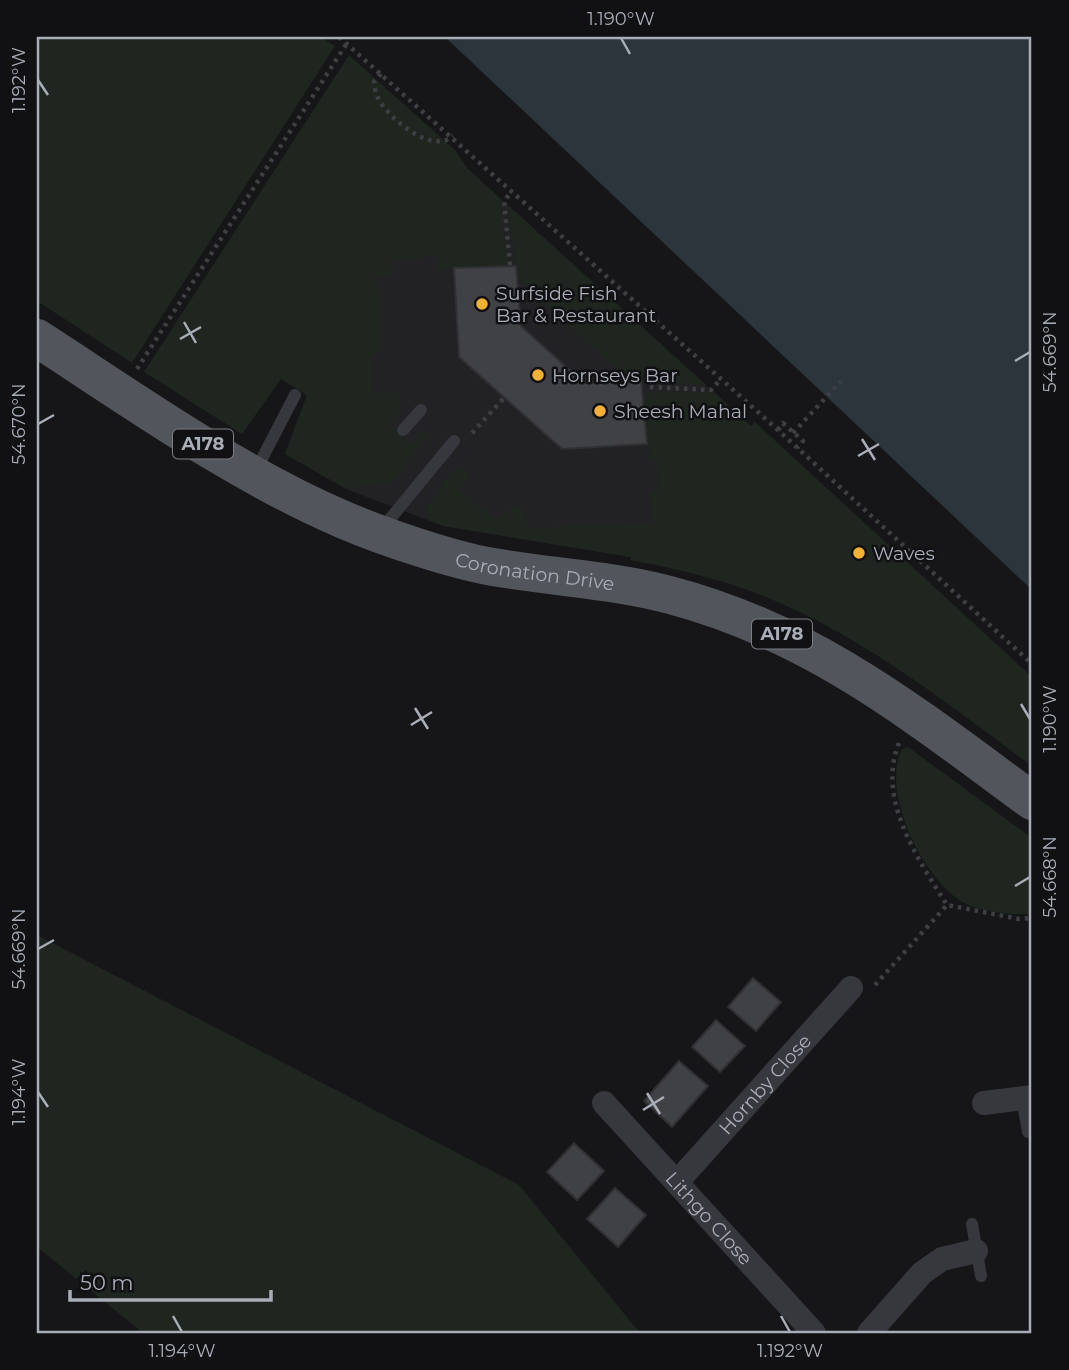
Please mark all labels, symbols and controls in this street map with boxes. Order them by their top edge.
text: 1.190°W [587,8,655,30]
text: 1.192°W [8,47,30,113]
place label: Surfside Fish Bar & Restaurant [496,282,657,327]
marker: Surfside Fish Bar & Restaurant [474,296,490,312]
text: 54.669°N [1039,311,1061,393]
place label: Hornseys Bar [552,364,678,387]
marker: Hornseys Bar [530,367,546,383]
text: 54.670°N [8,383,30,465]
place label: Sheesh Mahal [614,400,747,423]
marker: Sheesh Mahal [592,403,608,419]
road number: A178 [173,430,233,458]
place label: Waves [873,542,935,565]
marker: Waves [851,545,867,561]
street label: Coronation Drive [453,548,616,596]
road number: A178 [752,620,812,648]
text: 1.190°W [1039,685,1061,753]
text: 54.668°N [1039,836,1061,918]
text: 54.669°N [8,908,30,990]
street label: Hornby Close [714,1030,816,1139]
text: 1.194°W [8,1059,30,1125]
street label: Lithgo Close [661,1167,757,1270]
scale bar [70,1258,271,1302]
text: 50 m [80,1270,134,1295]
text: 1.194°W [149,1340,215,1362]
text: 1.192°W [757,1340,823,1362]

